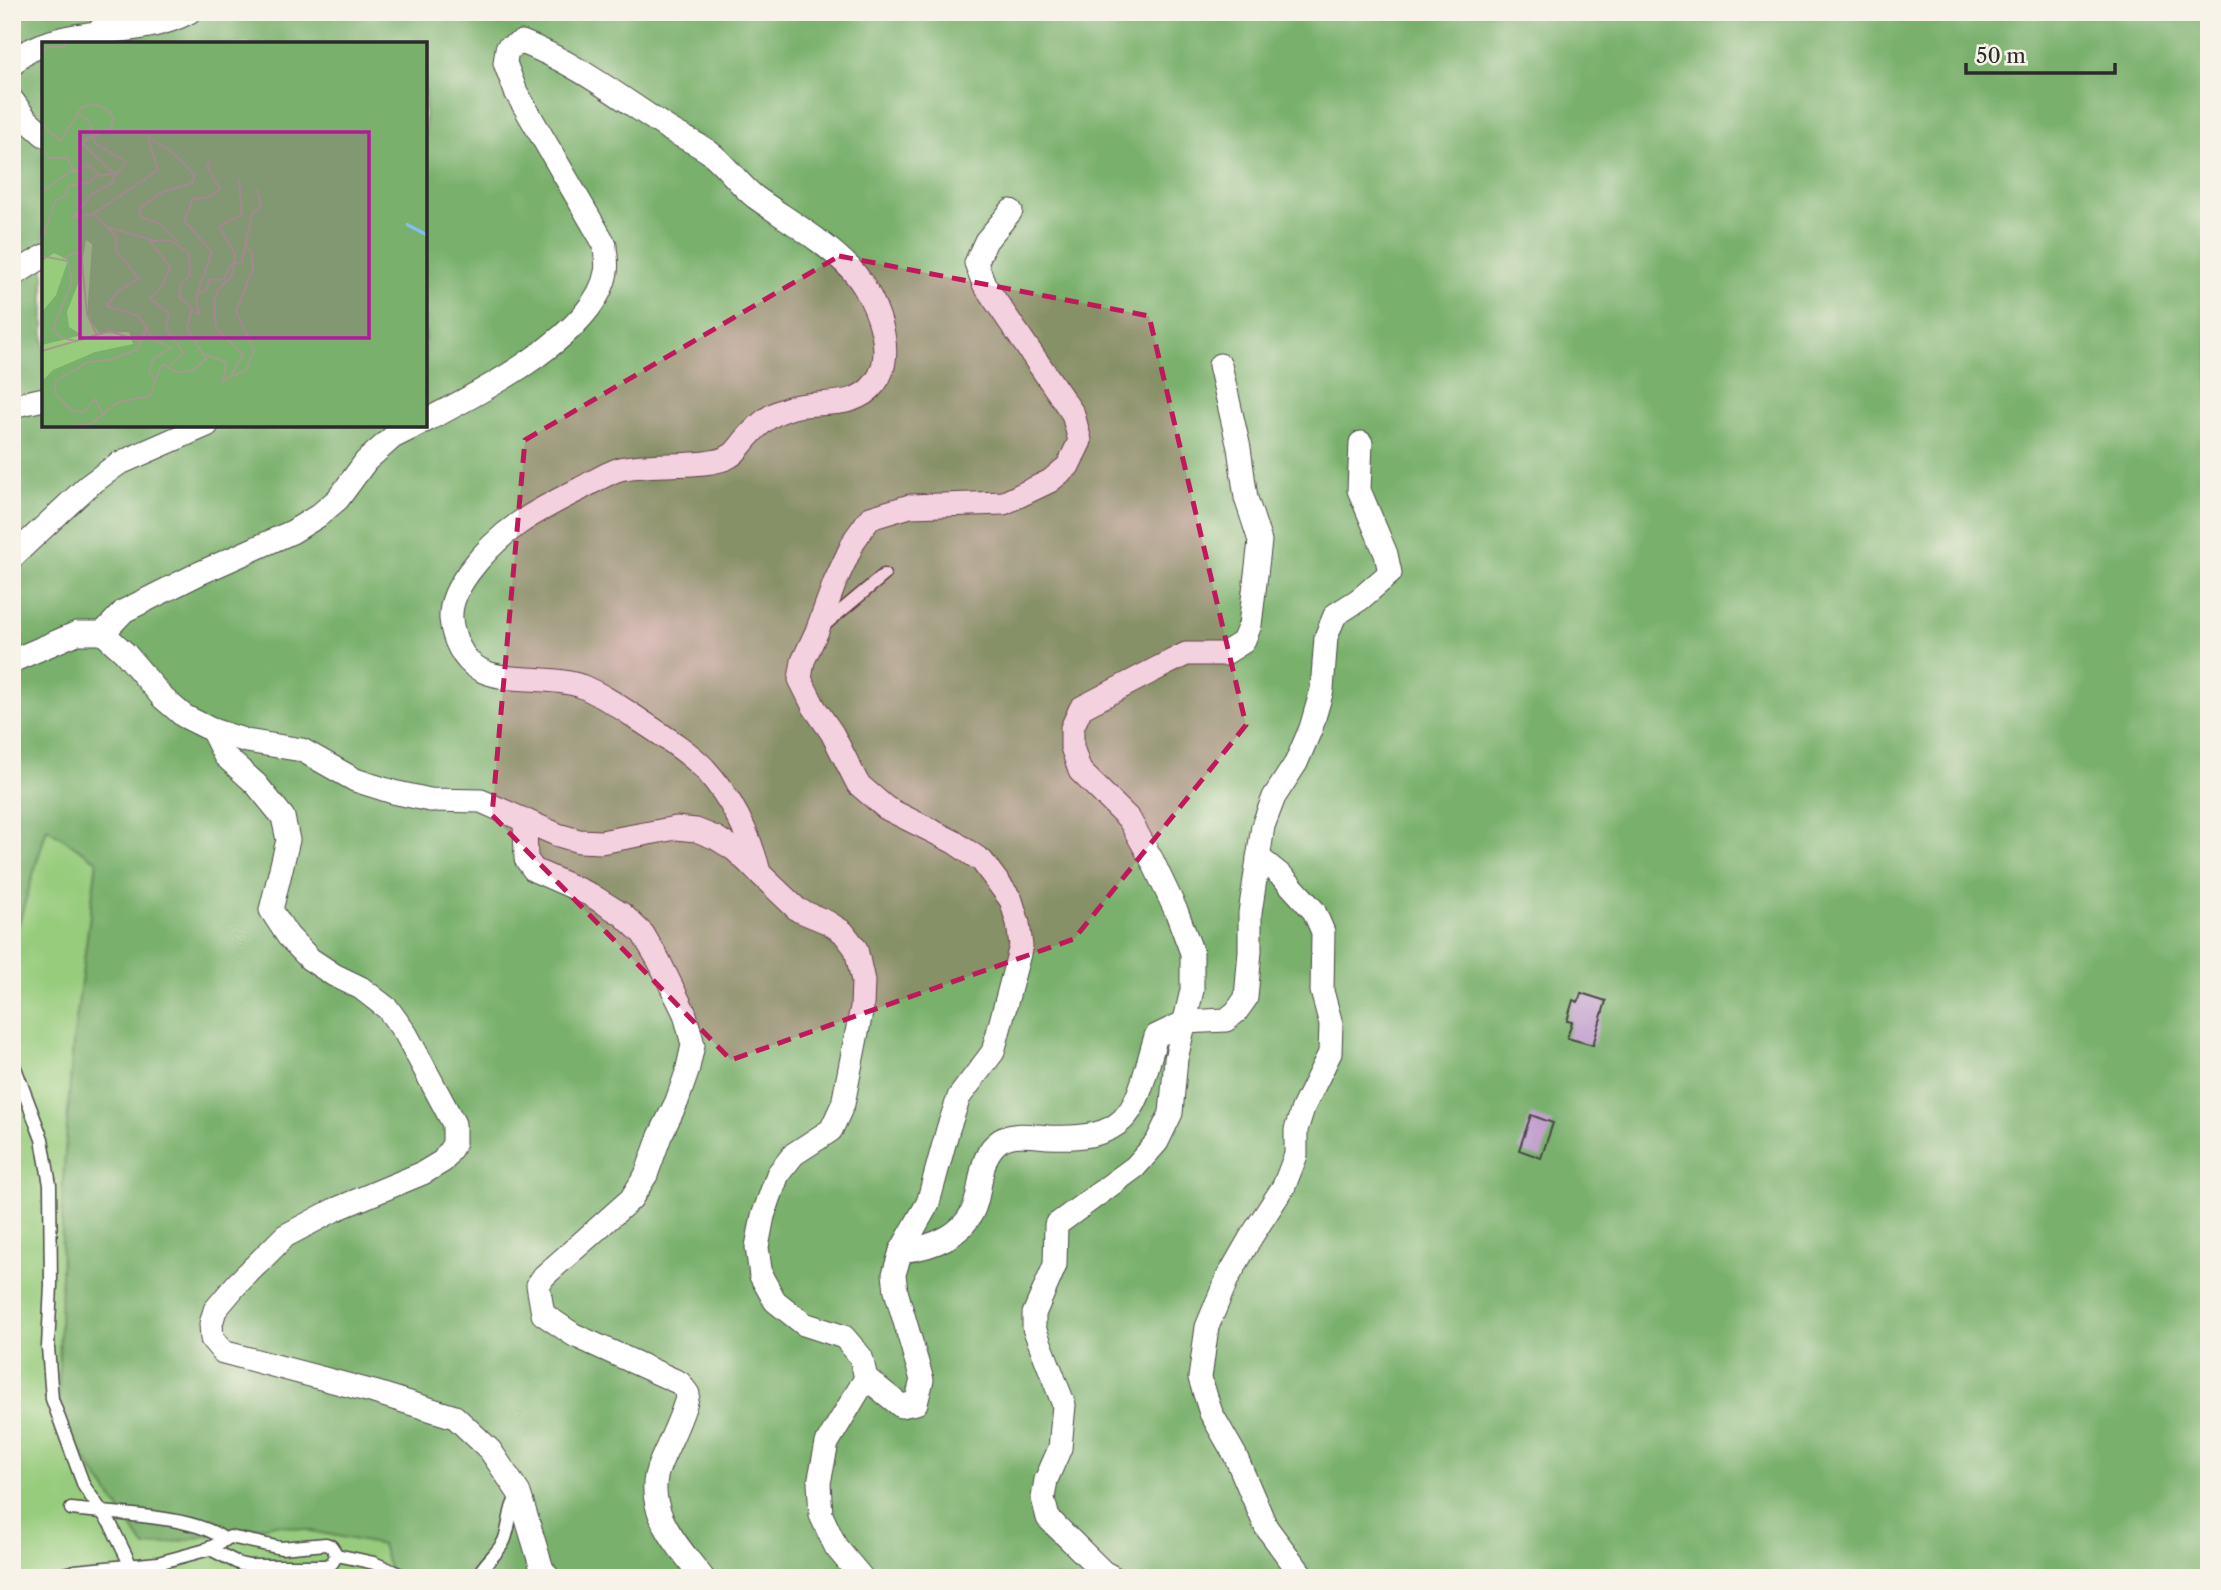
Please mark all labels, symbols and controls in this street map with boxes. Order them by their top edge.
scale bar [1966,32,2114,76]
inset map [42,42,427,427]
text: 50 m [1976,43,2026,68]

